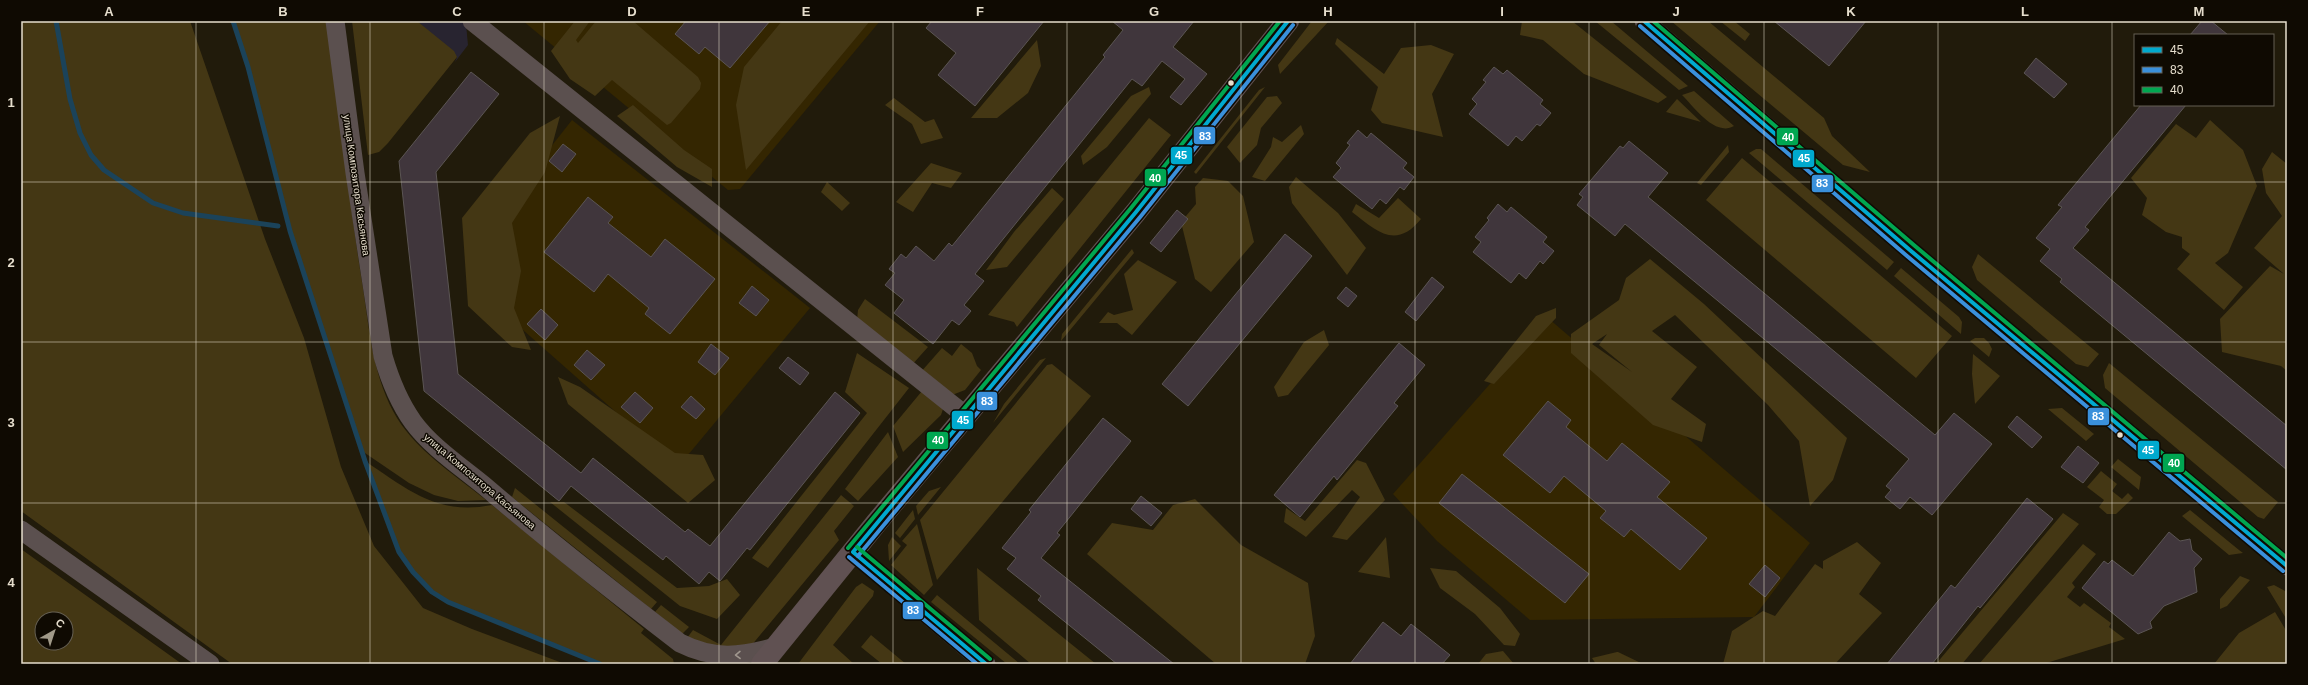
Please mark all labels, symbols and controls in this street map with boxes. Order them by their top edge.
text: A [104,4,114,19]
text: B [278,4,288,19]
text: C [452,4,462,19]
text: D [627,4,637,19]
text: E [802,4,811,19]
text: F [976,4,984,19]
text: G [1149,4,1159,19]
text: H [1323,4,1333,19]
text: I [1500,4,1504,19]
text: J [1672,4,1680,19]
text: K [1846,4,1856,19]
text: L [2021,4,2029,19]
text: M [2194,4,2204,19]
legend [2134,34,2274,106]
text: 45 [2170,43,2184,57]
text: 83 [2170,63,2184,77]
unlabelled marker [1226,78,1236,88]
text: 40 [2170,83,2184,97]
text: 1 [7,95,15,110]
street label: улица Композитора Касьянова [341,114,372,257]
line badge: 83 [1193,126,1216,145]
line badge: 40 [1776,127,1799,146]
text: 83 [1199,130,1211,142]
text: 40 [1782,131,1794,143]
line badge: 45 [1170,146,1193,165]
text: 45 [1175,149,1187,161]
line badge: 45 [1792,149,1815,168]
text: 45 [1798,152,1810,164]
line badge: 40 [1144,168,1167,187]
text: 40 [1149,172,1161,184]
line badge: 83 [1811,174,1834,193]
text: 83 [1816,177,1828,189]
text: 2 [7,255,15,270]
line badge: 83 [976,391,998,411]
text: 83 [981,395,993,407]
line badge: 83 [2087,407,2110,426]
line badge: 45 [951,410,974,430]
text: 83 [2092,410,2104,422]
text: 45 [957,414,969,426]
text: 3 [7,415,15,430]
unlabelled marker [2115,430,2125,440]
street label: улица Композитора Касьянова [422,431,538,532]
line badge: 40 [926,431,949,450]
text: 40 [932,434,944,446]
line badge: 45 [2137,440,2160,460]
text: 45 [2142,444,2154,456]
line badge: 40 [2162,453,2185,473]
text: 40 [2168,457,2180,469]
text: 4 [7,575,15,590]
line badge: 83 [902,601,924,620]
text: 83 [907,604,919,616]
north arrow [34,611,74,651]
text: С [53,616,67,630]
one-way arrow [735,651,741,659]

